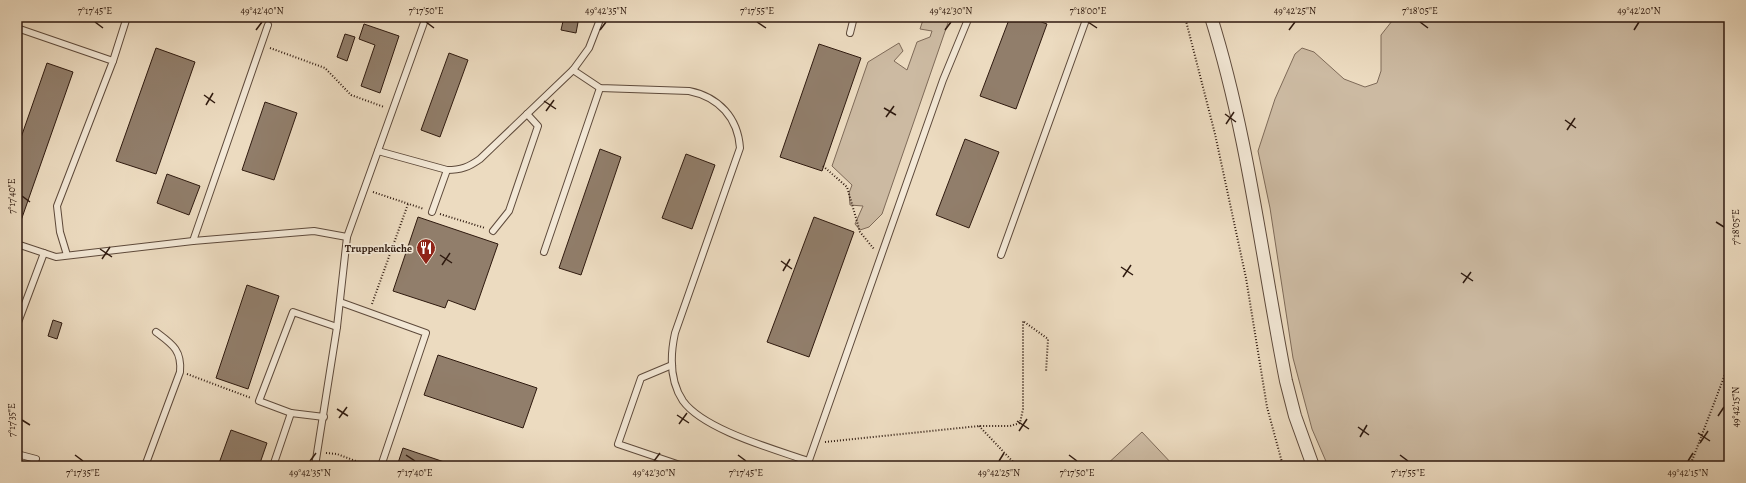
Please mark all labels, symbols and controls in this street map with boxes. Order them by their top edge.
text: 7°17'45"E [78,4,112,17]
text: 49°42'40"N [240,4,284,17]
text: 7°17'50"E [408,4,444,17]
text: 49°42'35"N [585,4,627,17]
text: 7°17'55"E [740,4,774,17]
text: 49°42'30"N [930,4,972,17]
text: 7°18'00"E [1070,4,1106,17]
text: 49°42'25"N [1274,4,1316,17]
text: 7°18'05"E [1402,4,1438,17]
text: 49°42'20"N [1617,4,1661,17]
text: 7°17'40"E [5,178,18,214]
text: 7°18'05"E [1729,209,1742,245]
restaurant icon: Truppenküche [415,237,437,265]
place label: Truppenküche [345,241,412,256]
text: 49°42'15"N [1729,386,1742,428]
text: 7°17'35"E [5,403,18,437]
text: 7°17'35"E [66,466,100,479]
text: 49°42'35"N [289,466,331,479]
text: 7°17'40"E [397,466,433,479]
text: 49°42'30"N [633,466,675,479]
text: 7°17'45"E [729,466,763,479]
text: 49°42'25"N [978,466,1020,479]
text: 7°17'50"E [1059,466,1095,479]
text: 7°17'55"E [1391,466,1425,479]
text: 49°42'15"N [1667,466,1709,479]

